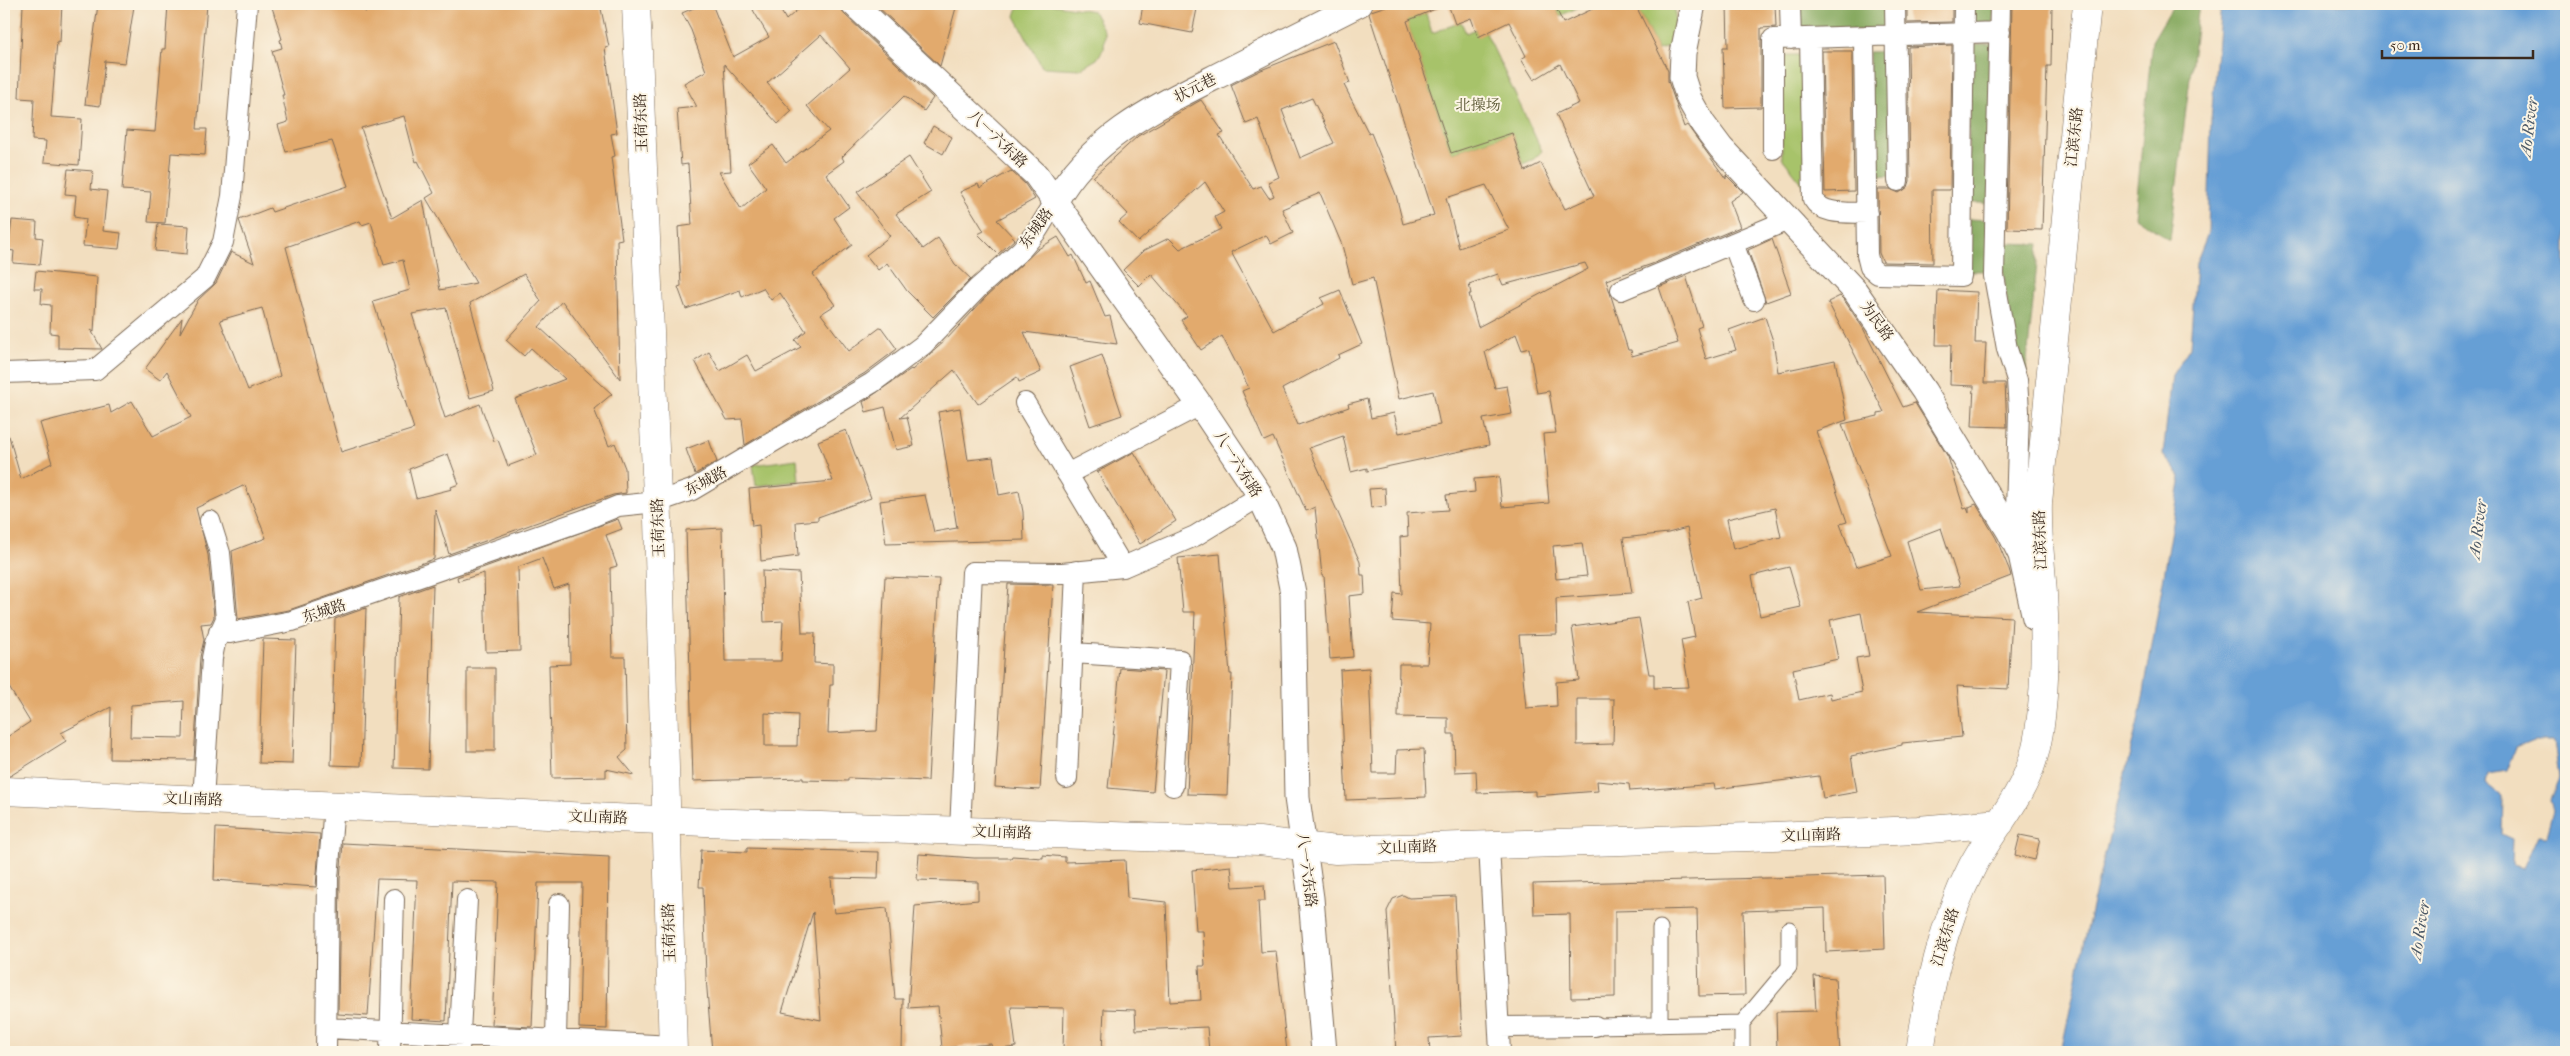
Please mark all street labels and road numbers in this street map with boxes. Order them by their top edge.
street label: 状元巷 [1171,70,1219,106]
street label: 玉荷东路 [631,93,651,153]
street label: 八一六东路 [965,106,1031,172]
street label: 江滨东路 [2062,106,2086,168]
street label: 东城路 [1015,205,1057,251]
street label: 为民路 [1856,298,1898,344]
street label: 八一六东路 [1210,427,1266,501]
street label: 东城路 [682,462,730,500]
street label: 玉荷东路 [648,498,668,558]
street label: 江滨东路 [2030,510,2050,570]
street label: 东城路 [300,595,348,627]
street label: 文山南路 [163,789,223,809]
street label: 文山南路 [568,807,628,827]
street label: 文山南路 [972,822,1032,842]
street label: 文山南路 [1781,825,1841,845]
street label: 八一六东路 [1293,832,1321,908]
street label: 文山南路 [1377,837,1437,857]
street label: 玉荷东路 [659,903,679,963]
street label: 江滨东路 [1928,906,1962,968]

